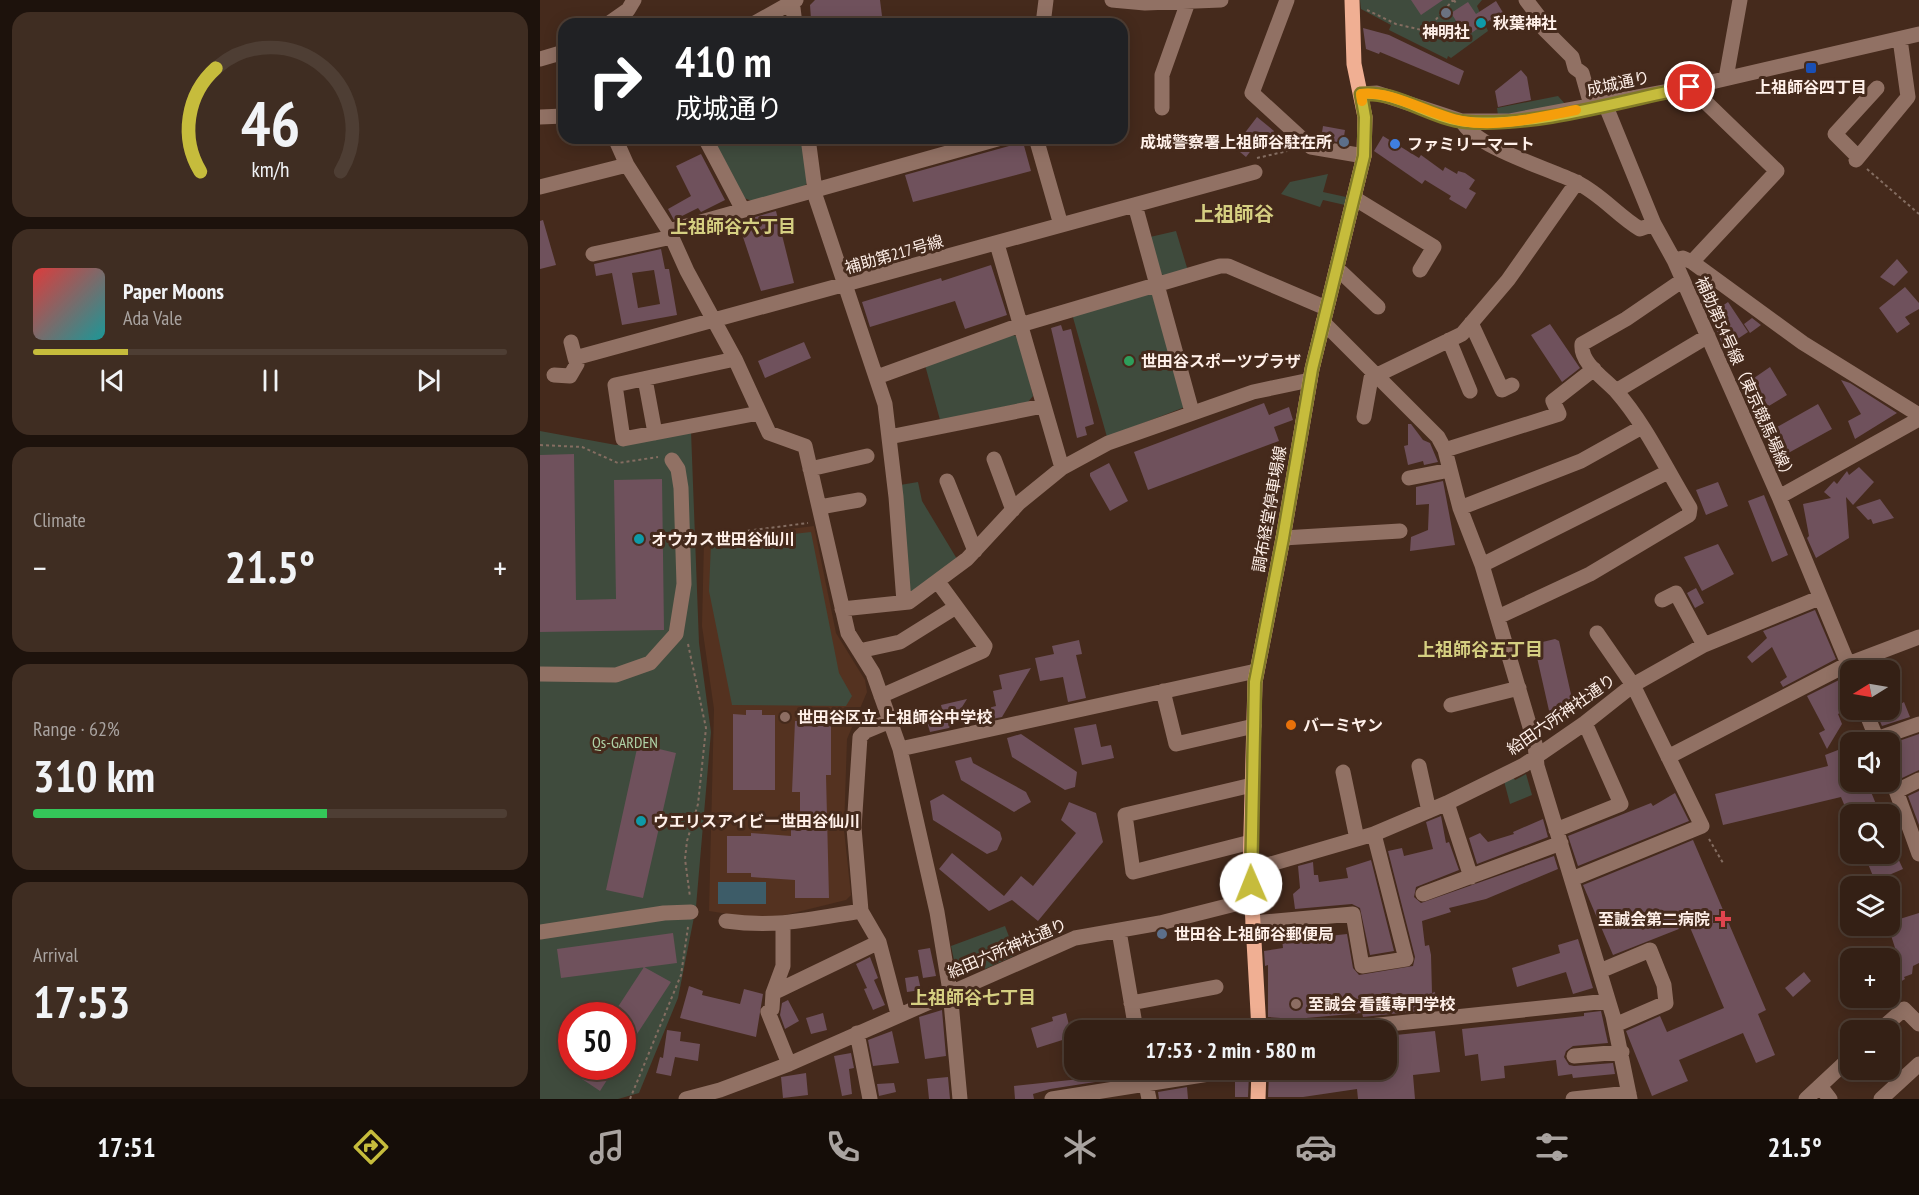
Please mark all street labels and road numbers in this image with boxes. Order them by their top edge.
street label: 成城通り [1585,67,1651,99]
street label: 補助第217号線 [842,230,946,278]
street label: 補助第54号線（東京競馬場線） [1692,273,1800,485]
street label: 調布経堂停車場線 [1248,444,1290,574]
street label: 給田六所神社通り [1503,669,1619,759]
street label: 給田六所神社通り [944,914,1070,982]

